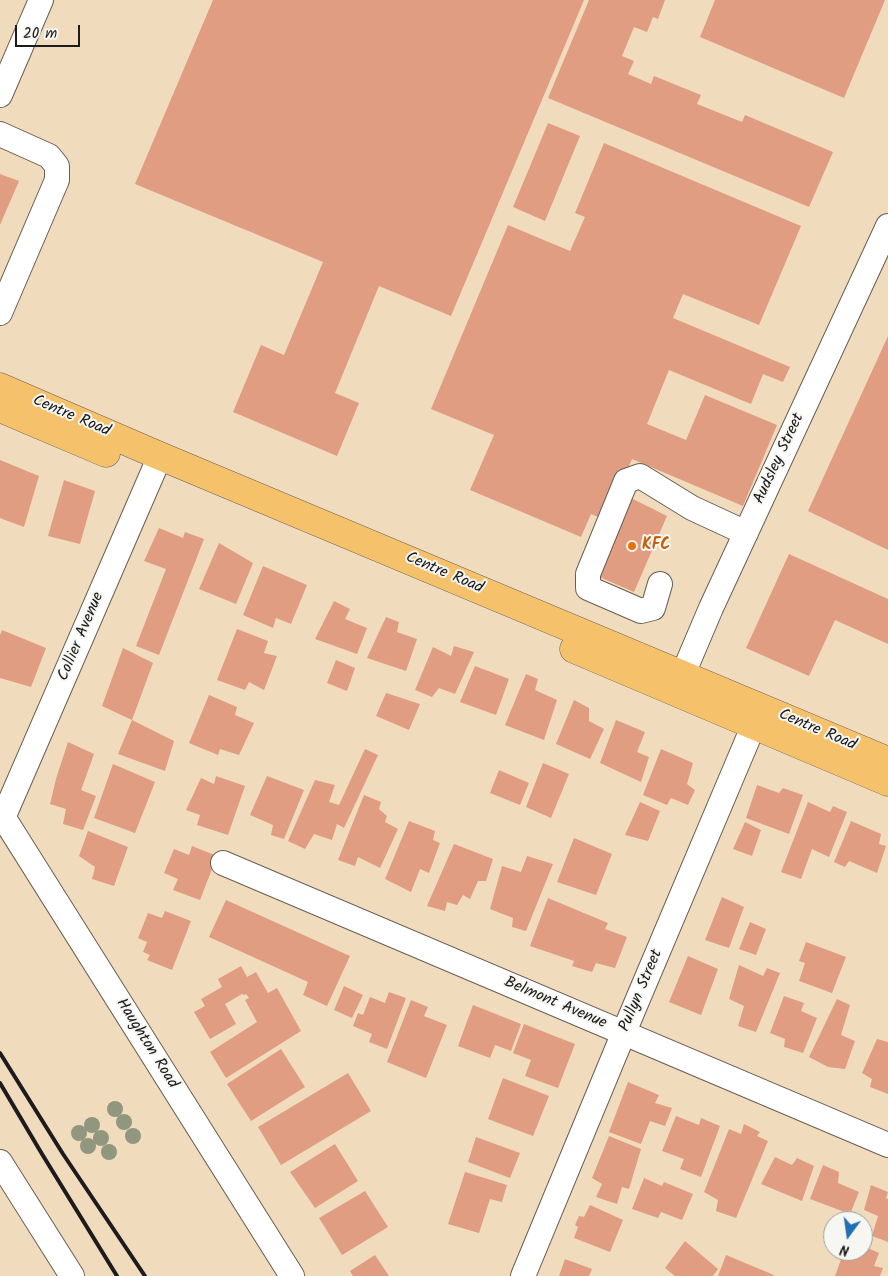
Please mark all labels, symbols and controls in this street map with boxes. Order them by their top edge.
scale bar [18,15,82,47]
text: 20 m [23,22,57,46]
street label: Centre Road [29,392,113,442]
street label: Audsley Street [751,411,809,507]
place label: KFC [642,536,670,556]
marker: KFC [626,540,638,552]
street label: Centre Road [402,549,486,599]
street label: Collier Avenue [55,590,109,684]
street label: Centre Road [775,706,859,756]
street label: Pullyn Street [616,947,668,1035]
street label: Belmont Avenue [501,974,609,1034]
street label: Haughton Road [111,995,181,1093]
north arrow [823,1211,873,1261]
text: N [838,1238,852,1261]

